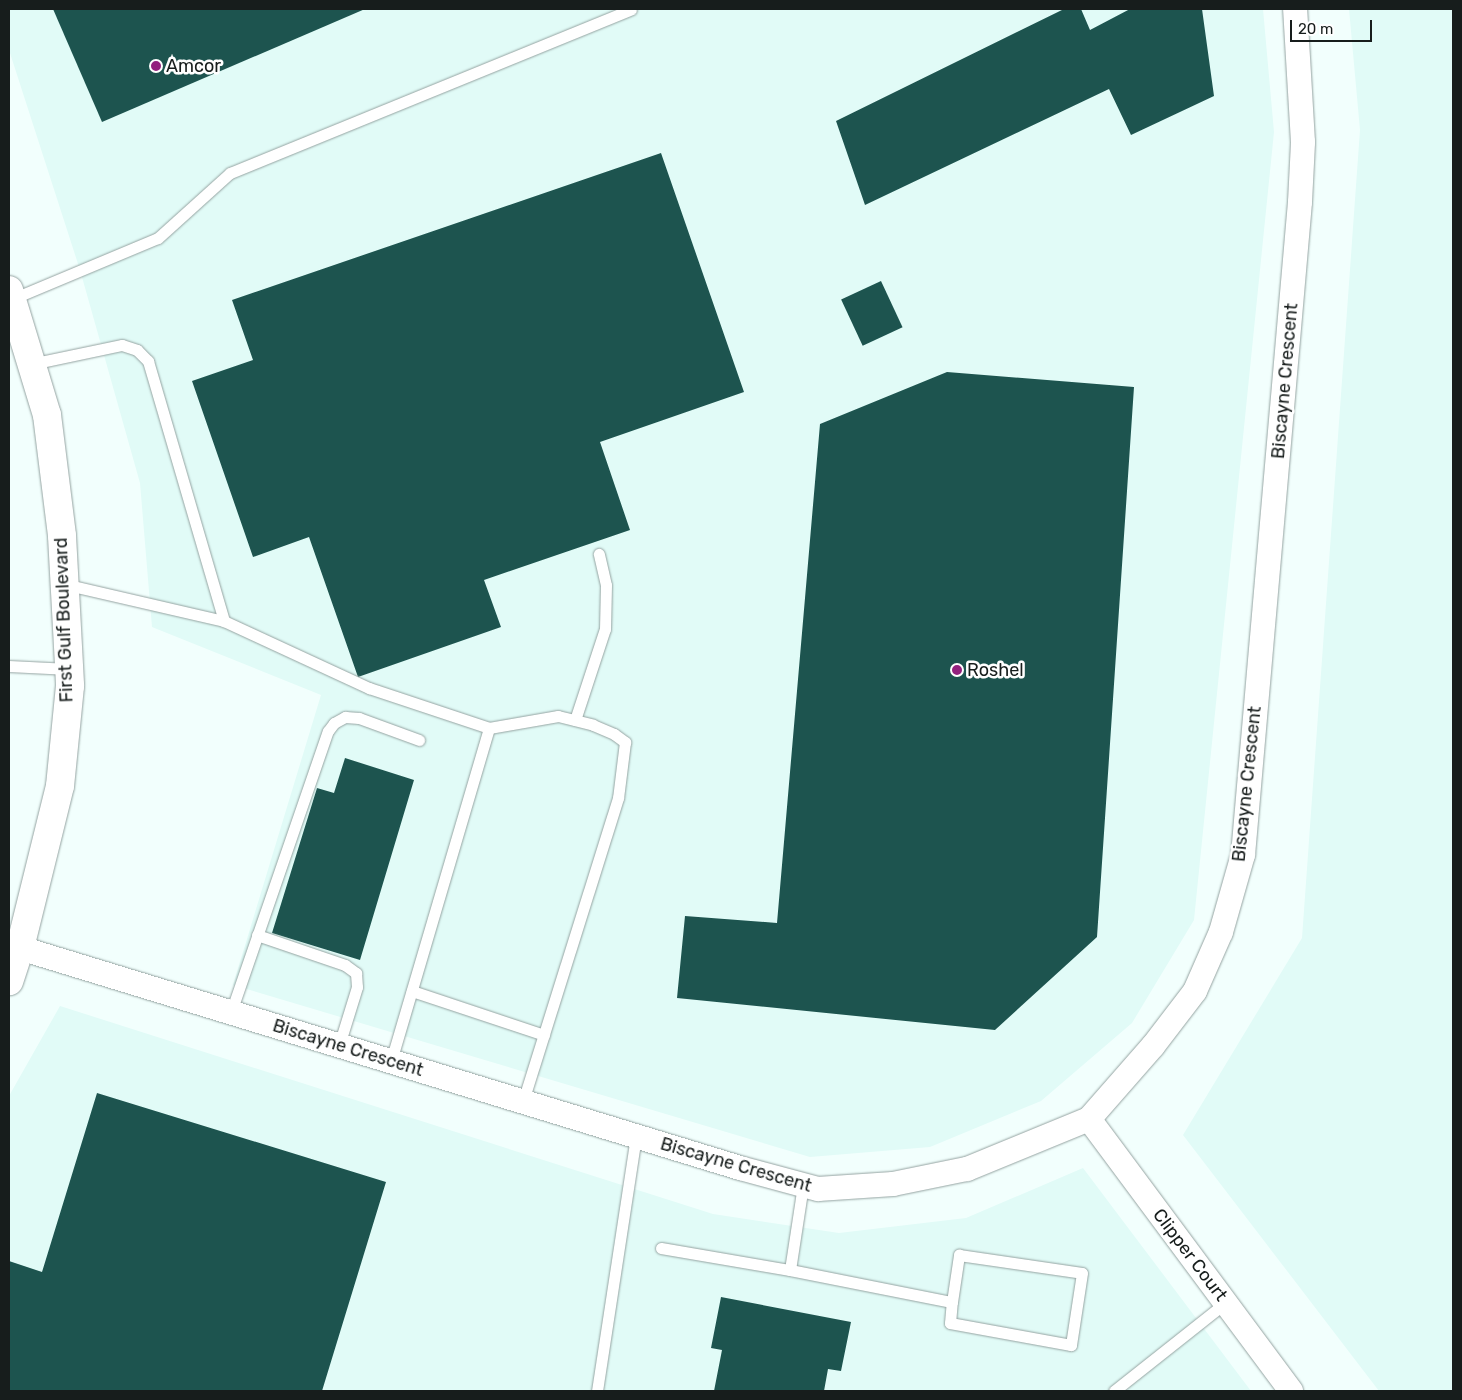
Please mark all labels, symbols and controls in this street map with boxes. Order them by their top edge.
scale bar [1292,10,1374,42]
text: 20 m [1298,20,1333,38]
place label: Amcor [166,55,221,77]
marker: Amcor [150,60,162,72]
street label: Biscayne Crescent [1267,302,1303,460]
street label: First Gulf Boulevard [50,537,78,703]
place label: Roshel [967,659,1024,681]
marker: Roshel [951,664,963,676]
street label: Biscayne Crescent [1228,705,1266,863]
street label: Biscayne Crescent [270,1015,426,1081]
street label: Biscayne Crescent [658,1133,814,1197]
street label: Clipper Court [1148,1204,1232,1306]

